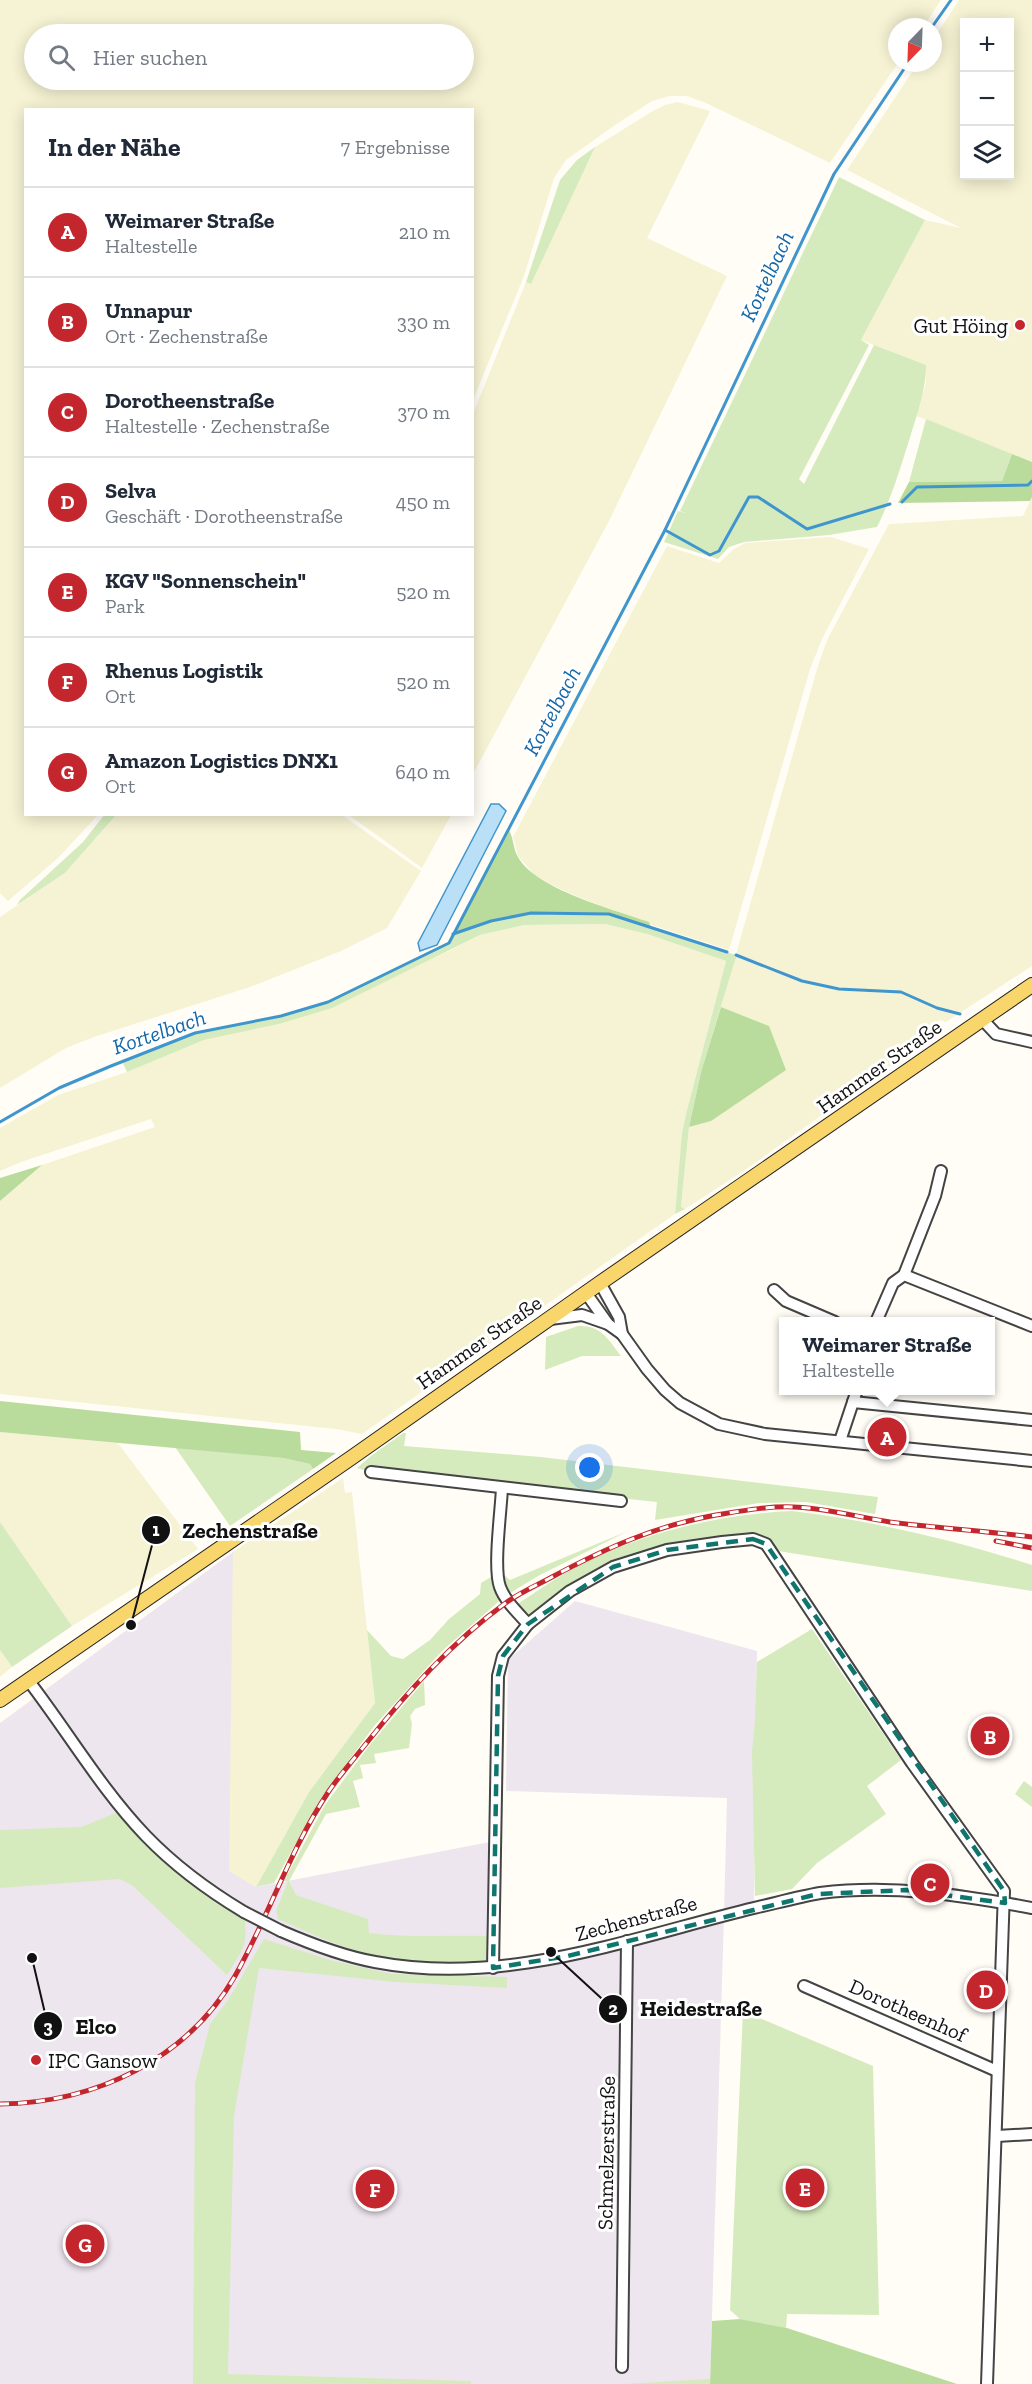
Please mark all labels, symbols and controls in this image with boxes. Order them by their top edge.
north arrow [888,18,942,72]
map controls [960,18,1014,180]
button: + [960,18,1014,72]
search box [24,24,474,90]
icon: search [45,41,78,74]
text: Hier suchen [93,44,207,71]
button: − [960,72,1014,126]
button: layers [960,126,1014,180]
text: In der Nähe [48,131,180,163]
text: 7 Ergebnisse [341,135,450,159]
text: Weimarer Straße [105,207,274,234]
text: A [61,220,74,244]
text: 210 m [399,220,450,244]
water label: Kortelbach [734,226,800,326]
text: Haltestelle [105,234,197,258]
text: Unnapur [105,297,193,324]
text: B [61,310,74,334]
text: 330 m [397,310,450,334]
place label: Gut Höing [914,313,1008,338]
marker: Gut Höing [1013,318,1027,332]
text: Ort · Zechenstraße [105,324,268,348]
text: Dorotheenstraße [105,387,274,414]
text: C [61,400,74,424]
text: 370 m [397,400,450,424]
text: Haltestelle · Zechenstraße [105,414,330,438]
text: Selva [105,477,157,504]
text: D [61,490,74,514]
text: 450 m [396,490,450,514]
text: Geschäft · Dorotheenstraße [105,504,343,528]
text: KGV "Sonnenschein" [105,567,306,594]
text: E [62,580,73,604]
text: 520 m [396,580,450,604]
text: Park [105,594,145,618]
text: Rhenus Logistik [105,657,263,684]
water label: Kortelbach [517,662,587,760]
text: F [62,670,73,694]
text: 520 m [396,670,450,694]
text: Ort [105,684,135,708]
text: Amazon Logistics DNX1 [105,747,338,774]
text: G [61,760,74,784]
text: 640 m [395,760,450,784]
text: Ort [105,774,135,798]
water label: Kortelbach [109,1003,209,1061]
street label: Hammer Straße [812,1014,946,1118]
street label: Hammer Straße [412,1290,546,1394]
popup [779,1317,995,1395]
text: Weimarer Straße [802,1331,972,1358]
text: Haltestelle [802,1358,895,1382]
pin: A [868,1414,906,1460]
your location [575,1453,604,1482]
callout: Zechenstraße [141,1510,330,1550]
text: Zechenstraße [182,1517,318,1544]
text: 1 [152,1519,160,1541]
pin: B [970,1714,1010,1758]
pin: C [910,1860,950,1906]
street label: Zechenstraße [572,1890,700,1946]
pin: D [966,1968,1006,2012]
street label: Dorotheenhof [845,1973,972,2048]
callout: Heidestraße [598,1989,774,2029]
text: Heidestraße [640,1995,762,2022]
text: 2 [608,1998,618,2020]
callout: Elco [33,2006,128,2046]
text: Elco [75,2013,117,2040]
text: 3 [43,2016,53,2038]
place label: IPC Gansow [48,2048,158,2073]
marker: IPC Gansow [29,2053,43,2067]
street label: Schmelzerstraße [592,2076,620,2230]
pin: F [356,2166,394,2212]
pin: E [786,2166,824,2210]
pin: G [66,2222,104,2266]

